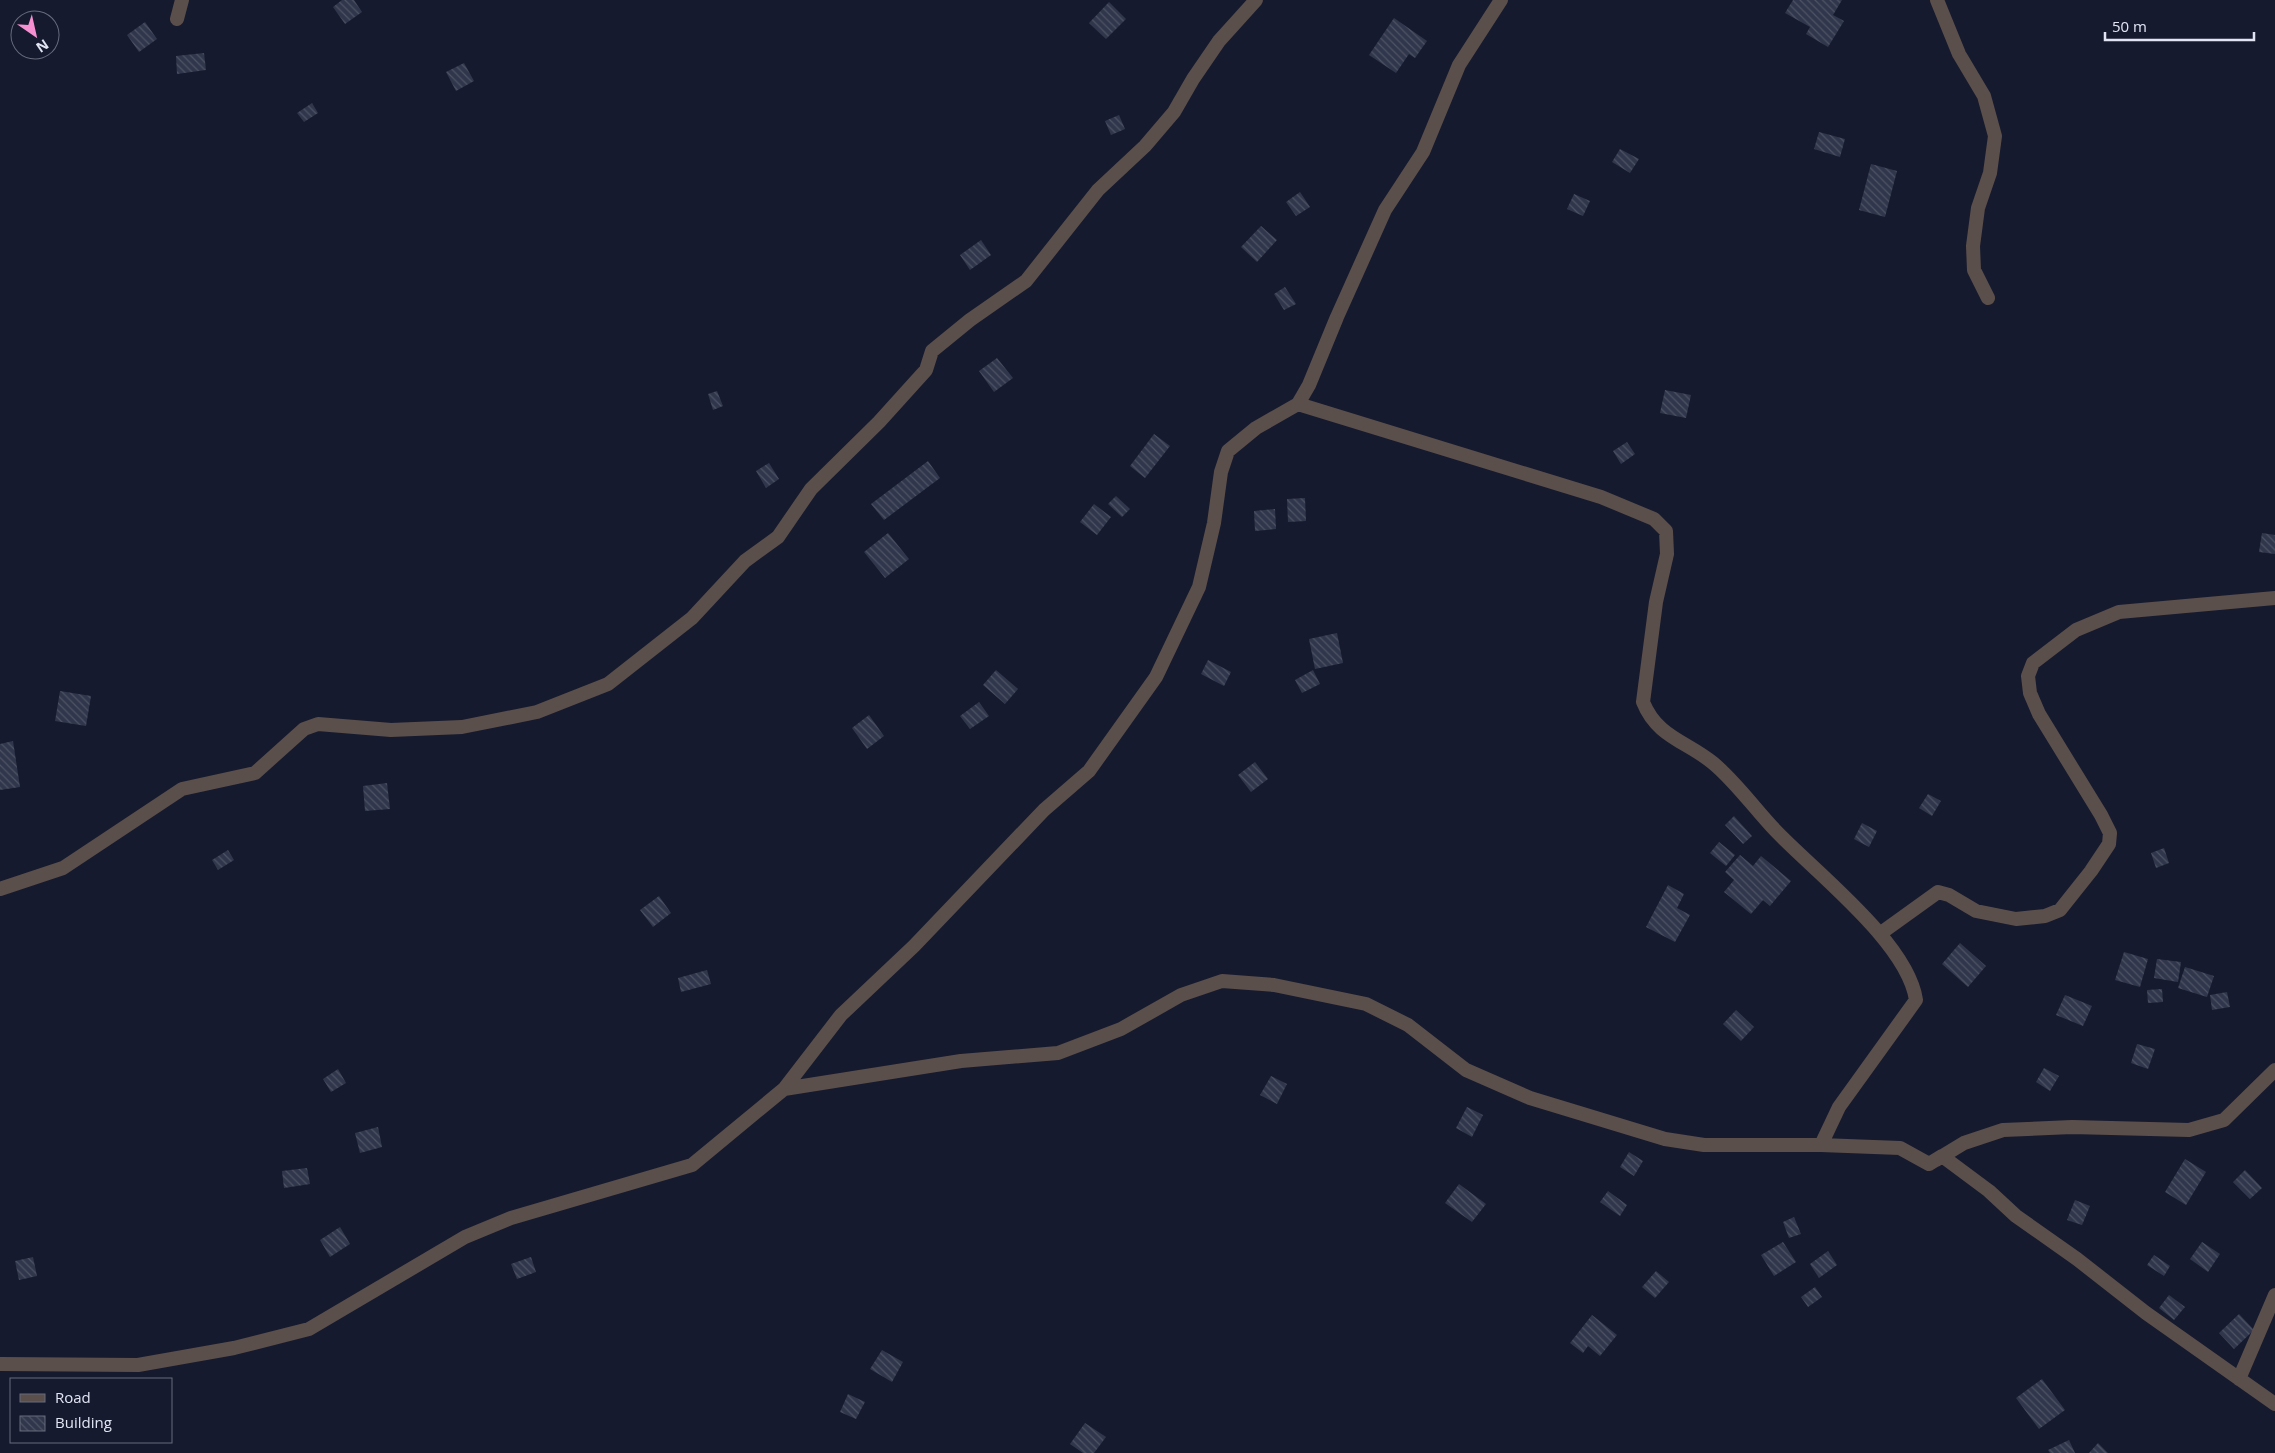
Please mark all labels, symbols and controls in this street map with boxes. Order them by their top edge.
north arrow [10,10,60,60]
scale bar [2105,10,2254,42]
text: 50 m [2112,16,2147,36]
text: N [33,35,53,57]
legend [10,1378,172,1443]
text: Road [55,1387,91,1407]
text: Building [55,1412,112,1432]

